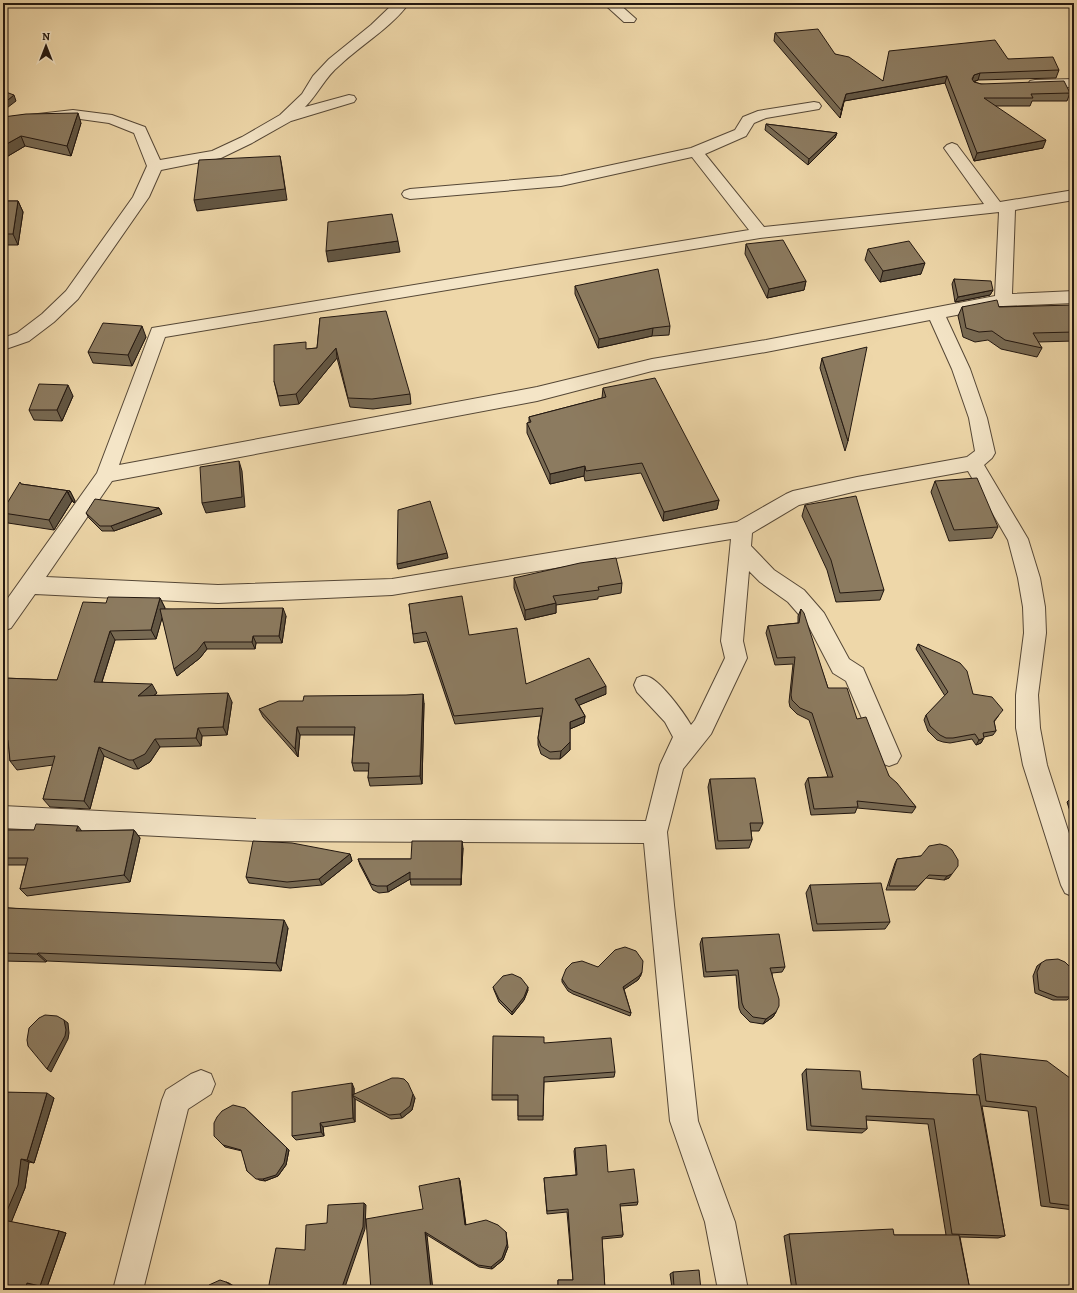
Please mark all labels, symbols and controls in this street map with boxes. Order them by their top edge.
north arrow [26,26,66,66]
text: N [42,29,50,44]

